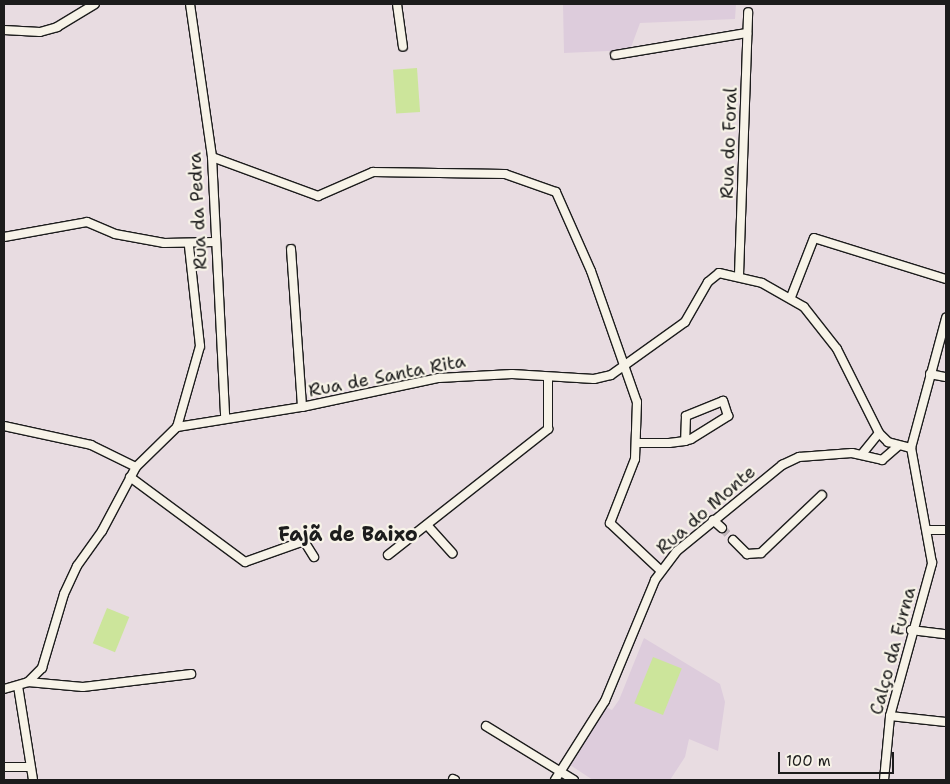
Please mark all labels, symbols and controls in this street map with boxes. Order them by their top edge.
street label: Rua do Foral [716,87,742,199]
street label: Rua da Pedra [184,152,212,270]
street label: Rua de Santa Rita [307,350,467,402]
street label: Rua do Monte [652,461,760,559]
district label: Fajã de Baixo [278,522,418,546]
street label: Calço da Furna [866,585,920,717]
scale bar [780,742,896,774]
text: 100 m [786,751,831,771]

